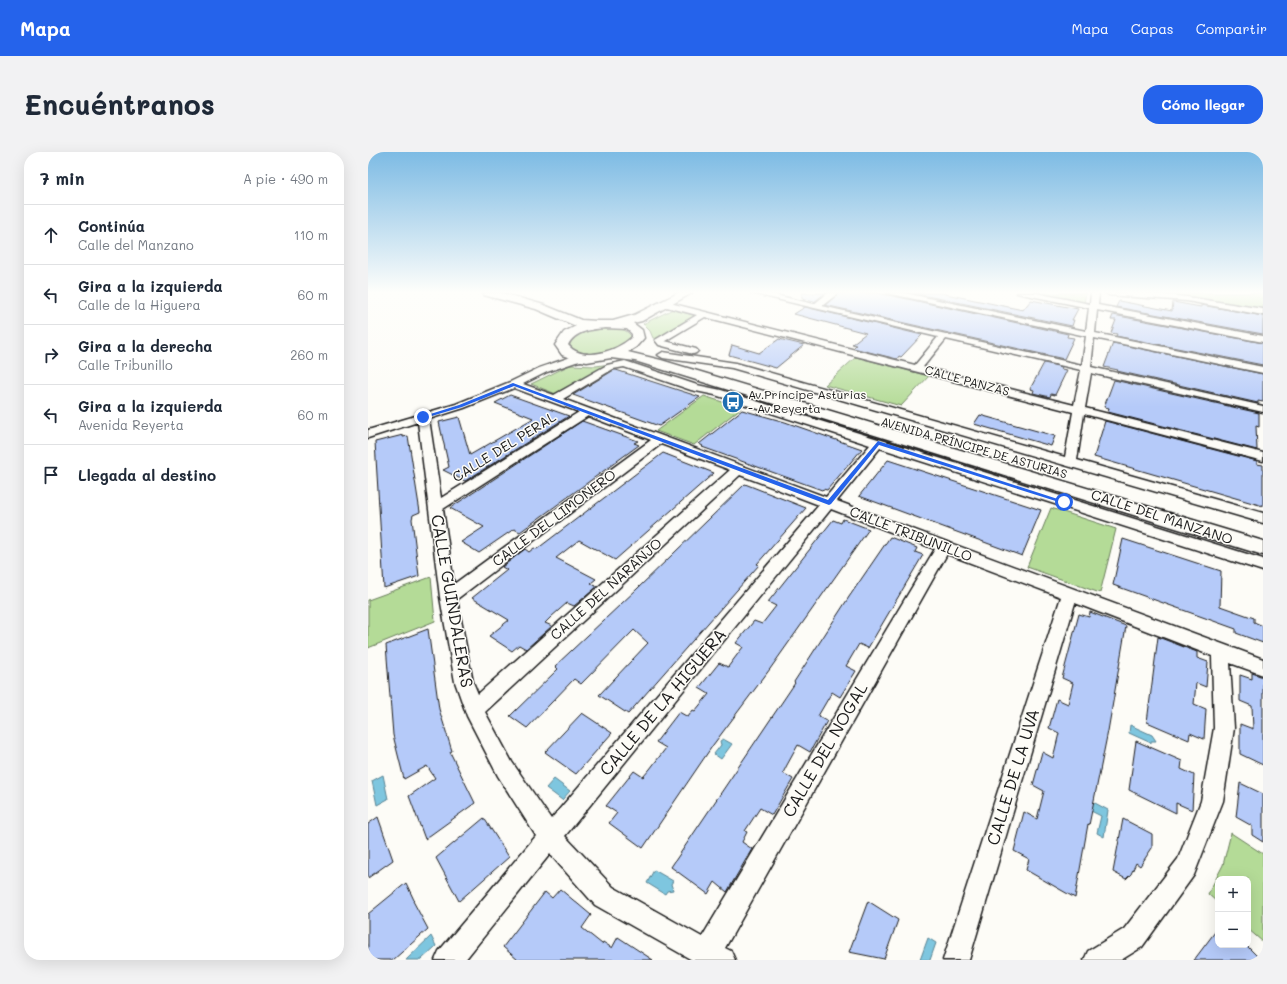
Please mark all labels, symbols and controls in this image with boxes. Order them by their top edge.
text: Mapa [20,16,71,41]
text: Mapa [1072,19,1109,38]
text: Capas [1131,19,1174,38]
text: Compartir [1196,19,1267,38]
button: Cómo llegar [1143,85,1263,124]
text: Encuéntranos [24,86,215,122]
text: 7 min [40,167,85,189]
text: A pie · 490 m [243,170,328,187]
text: Continúa [78,216,145,236]
icon: ahead [40,224,62,246]
text: 110 m [294,226,328,243]
text: Calle del Manzano [78,236,194,253]
text: Gira a la izquierda [78,276,223,296]
icon: left [40,284,62,306]
text: 60 m [298,286,328,303]
text: Calle de la Higuera [78,296,201,313]
text: Gira a la derecha [78,336,212,356]
icon: right [40,344,62,366]
text: 260 m [290,346,328,363]
text: Calle Tribunillo [78,356,173,373]
street label: CALLE PANZAS [923,361,1012,399]
place label: Av.Príncipe Asturias - Av.Reyerta [748,386,867,416]
bus stop icon: Av.Príncipe Asturias - Av.Reyerta [720,389,746,415]
text: Gira a la izquierda [78,396,223,416]
icon: left [40,404,62,426]
text: 60 m [298,406,328,423]
street label: CALLE DEL PERAL [448,407,560,486]
route end [414,408,432,426]
street label: AVENIDA PRÍNCIPE DE ASTURIAS [879,413,1070,481]
text: Avenida Reyerta [78,416,184,433]
icon: arrive [40,464,62,486]
text: Llegada al destino [78,465,216,485]
street label: CALLE DEL LIMONERO [488,465,620,570]
street label: CALLE DEL MANZANO [1089,485,1236,548]
route start [1055,493,1073,511]
street label: CALLE TRIBUNILLO [847,501,975,566]
street label: CALLE GUINDALERAS [427,513,479,689]
street label: CALLE DEL NARANJO [546,533,666,644]
street label: CALLE DE LA HIGUERA [594,623,730,780]
street label: CALLE DEL NOGAL [777,678,872,821]
street label: CALLE DE LA UVA [981,706,1043,848]
map controls [1215,876,1251,948]
button: + [1215,876,1251,912]
button: − [1215,912,1251,948]

